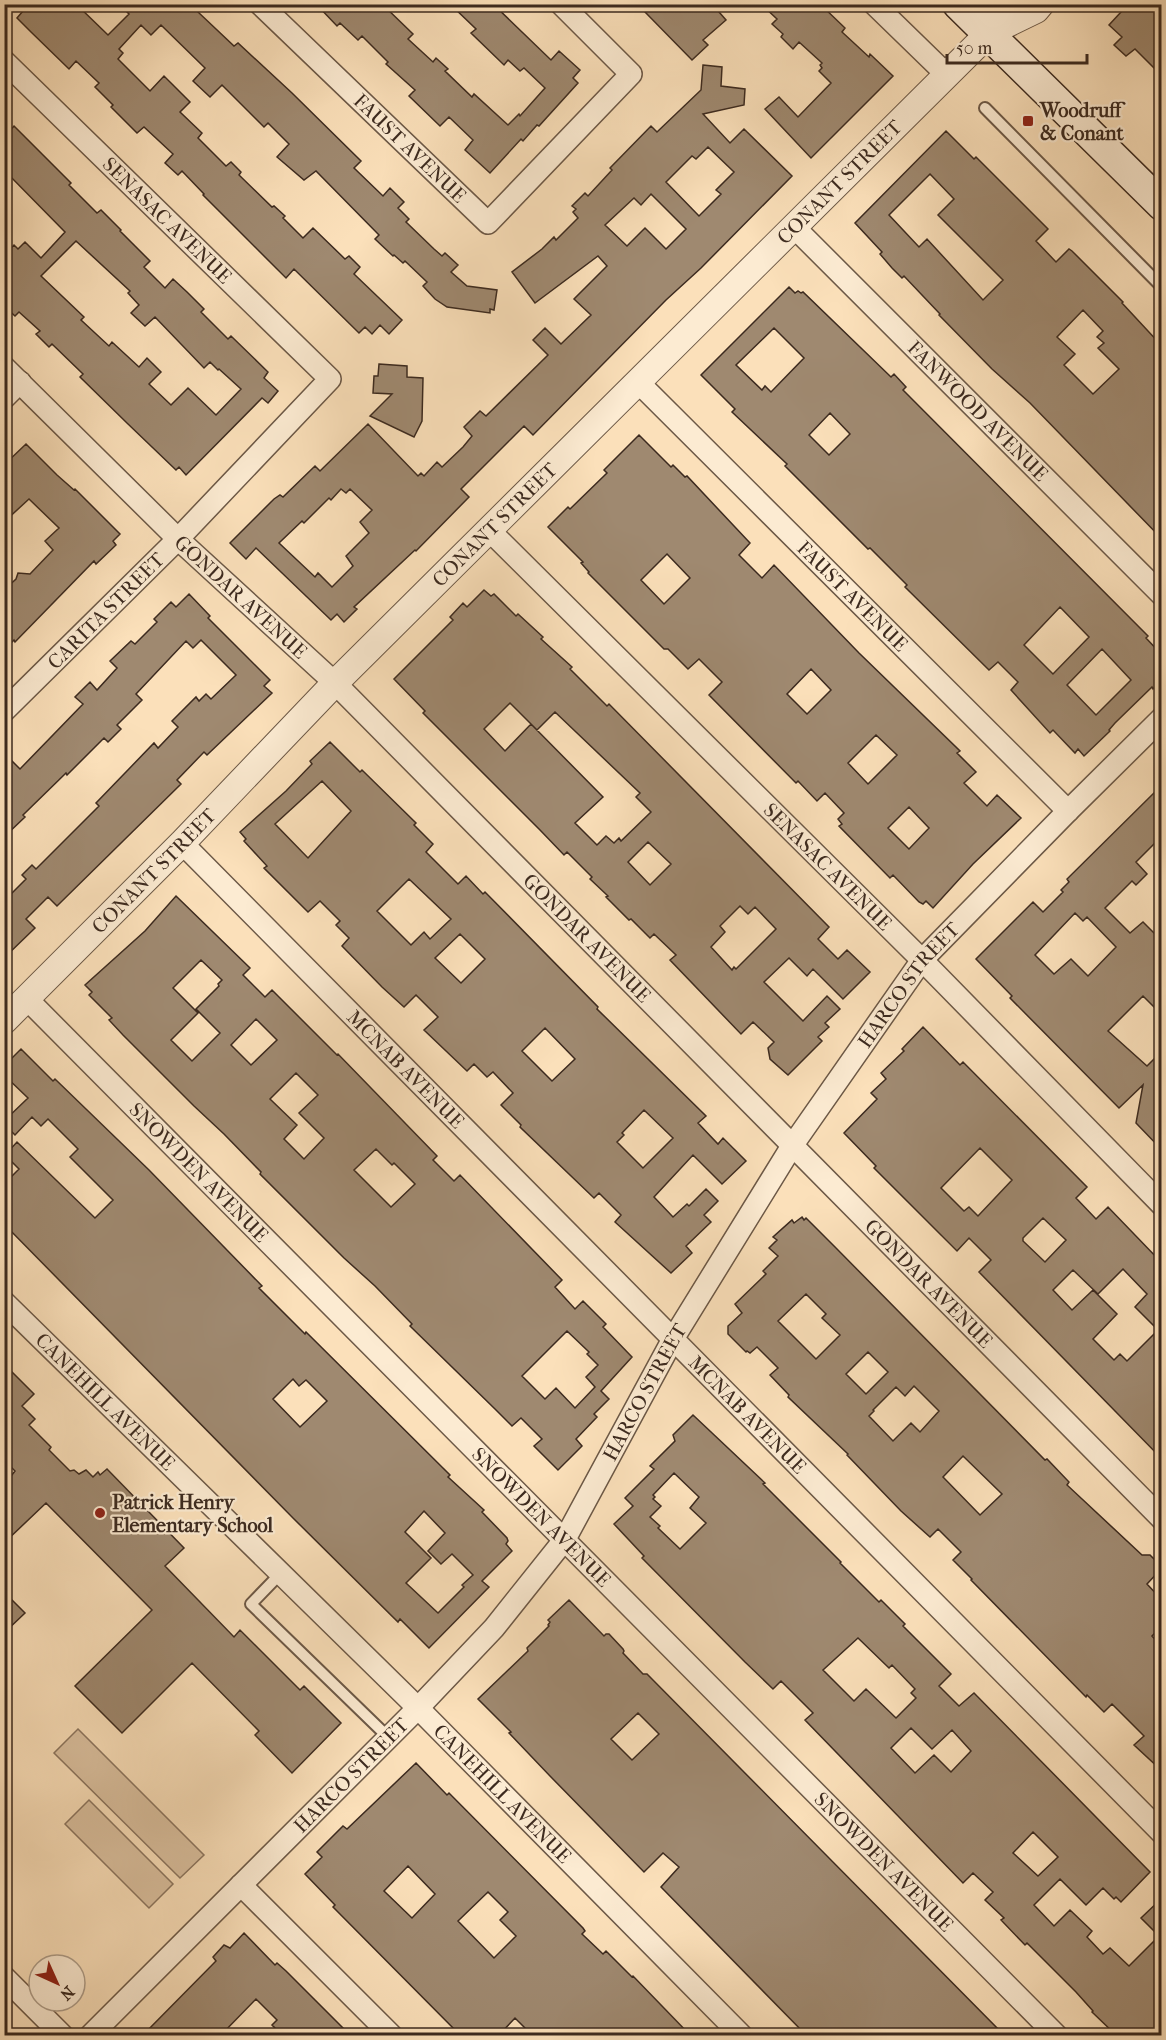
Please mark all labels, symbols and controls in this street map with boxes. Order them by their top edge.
scale bar [947,27,1086,65]
text: 50 m [956,38,993,59]
street label: FAUST AVENUE [349,89,471,207]
place label: Woodruff & Conant [1039,99,1126,145]
marker: Woodruff & Conant [1021,114,1035,128]
street label: CONANT STREET [772,115,907,249]
street label: SENASAC AVENUE [98,152,236,288]
street label: FANWOOD AVENUE [903,336,1053,486]
street label: CONANT STREET [427,457,562,591]
street label: GONDAR AVENUE [170,530,312,663]
street label: FAUST AVENUE [793,536,912,656]
street label: CARITA STREET [43,548,169,674]
street label: SENASAC AVENUE [759,798,897,935]
street label: CONANT STREET [87,803,221,938]
street label: GONDAR AVENUE [519,869,655,1007]
street label: HARCO STREET [853,917,964,1052]
street label: MCNAB AVENUE [342,1005,469,1133]
street label: SNOWDEN AVENUE [125,1098,273,1247]
street label: GONDAR AVENUE [860,1214,997,1352]
street label: HARCO STREET [598,1319,691,1465]
street label: CANEHILL AVENUE [31,1328,180,1475]
street label: MCNAB AVENUE [684,1351,811,1478]
street label: SNOWDEN AVENUE [467,1443,615,1591]
place label: Patrick Henry Elementary School [112,1491,274,1537]
marker: Patrick Henry Elementary School [93,1506,107,1520]
street label: HARCO STREET [289,1713,413,1837]
street label: CANEHILL AVENUE [429,1719,576,1868]
street label: SNOWDEN AVENUE [810,1787,958,1936]
north arrow [27,1953,87,2013]
text: N [56,1982,78,2005]

